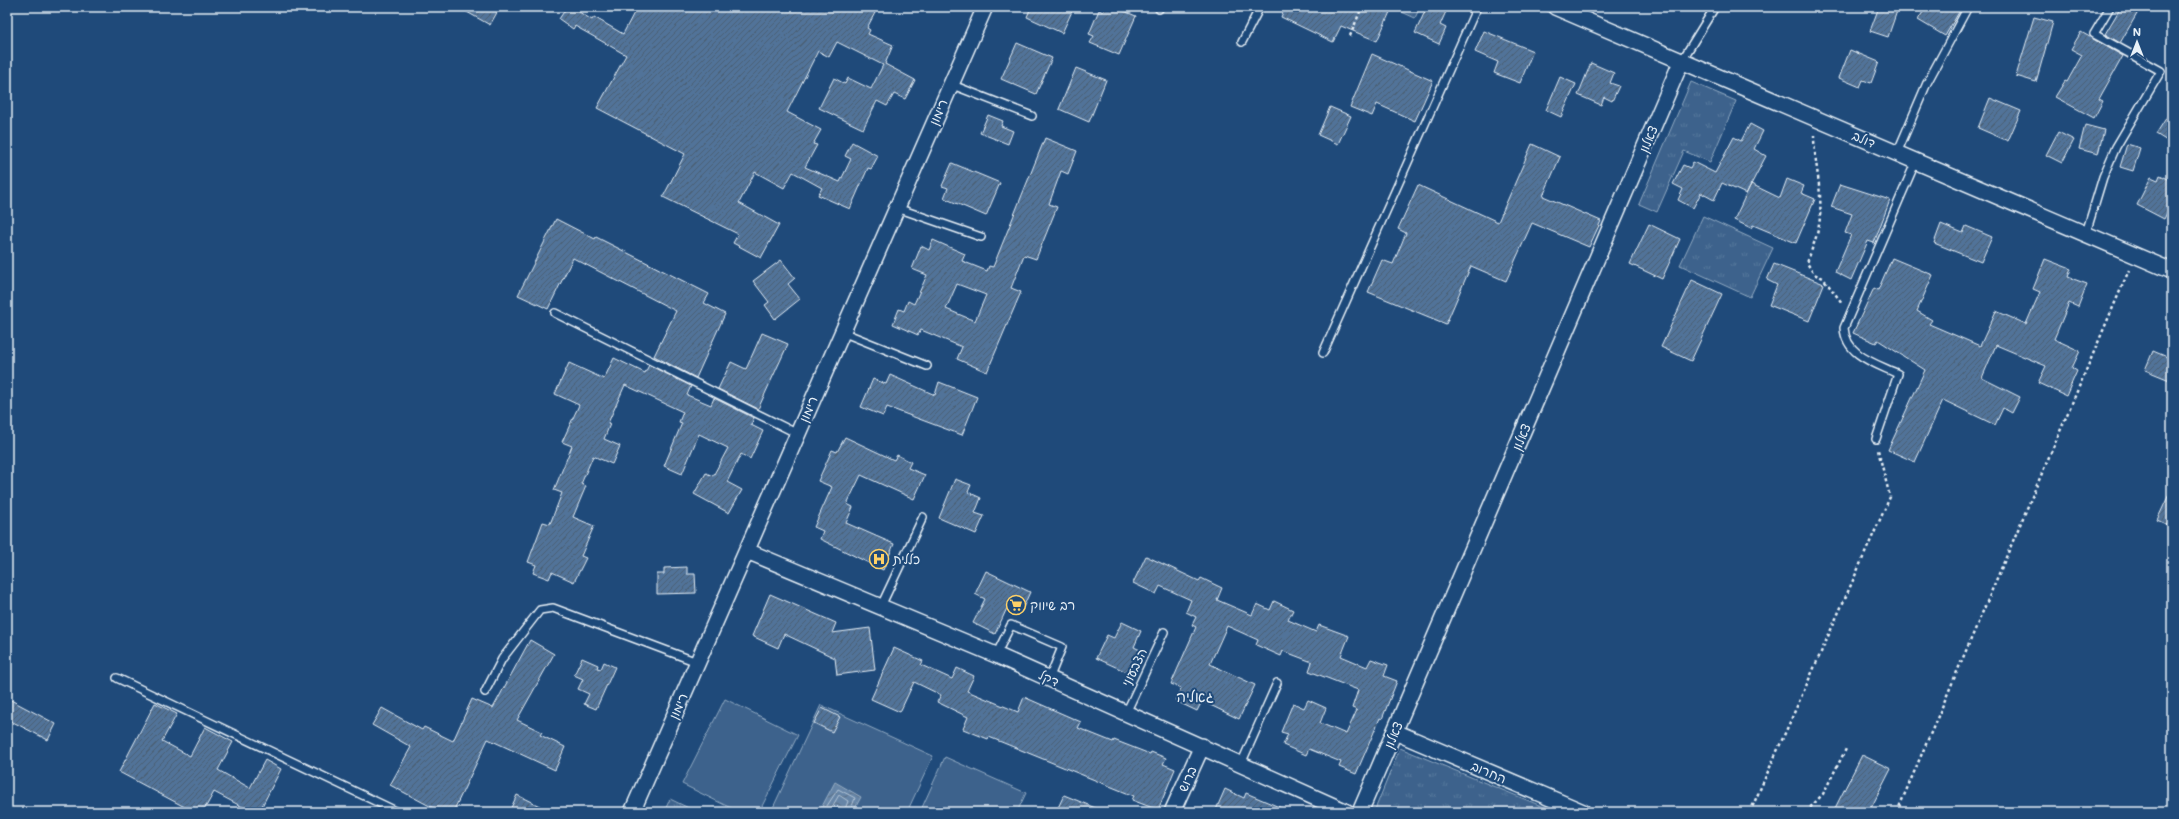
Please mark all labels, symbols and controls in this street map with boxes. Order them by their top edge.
north arrow [2117,22,2157,62]
text: N [2133,24,2141,39]
street label: רימון [924,96,952,128]
street label: צאלון [1634,123,1661,155]
street label: דולב [1850,126,1878,151]
street label: רימון [794,393,822,425]
street label: צאלון [1507,421,1534,453]
hospital icon: כללית [868,548,890,570]
place label: כללית [892,550,920,567]
supermarket icon: רב שיווק [1005,594,1027,616]
place label: רב שיווק [1030,596,1075,613]
street label: הצבעוני [1117,645,1150,689]
street label: דקל [1036,666,1062,690]
district label: גאליה [1176,686,1214,706]
street label: רימון [664,690,692,722]
street label: צאלון [1379,719,1406,751]
street label: החרוב [1469,757,1509,787]
street label: ברוש [1173,763,1200,794]

